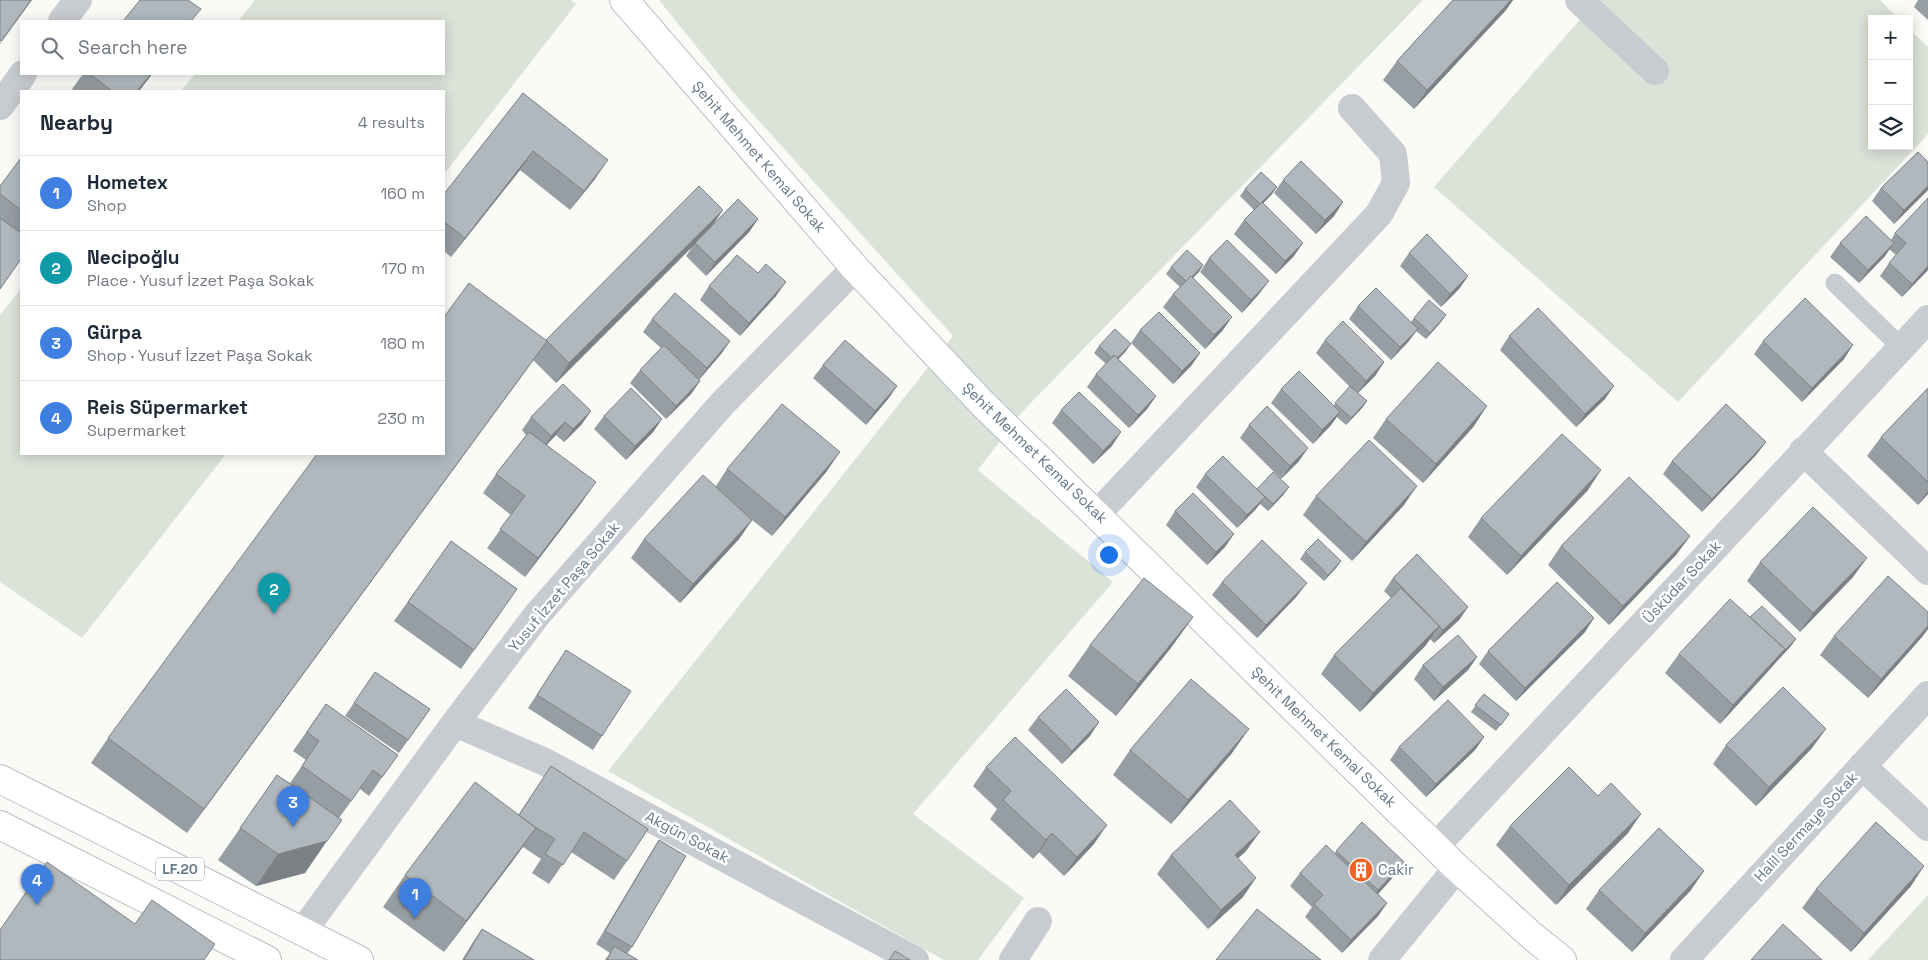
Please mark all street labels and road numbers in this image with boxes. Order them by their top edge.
street label: Şehit Mehmet Kemal Sokak [688,77,830,236]
street label: Şehit Mehmet Kemal Sokak [959,378,1112,527]
street label: Yusuf İzzet Paşa Sokak [504,518,624,656]
street label: Üsküdar Sokak [1639,536,1725,627]
street label: Şehit Mehmet Kemal Sokak [1248,662,1401,811]
street label: Halil Sermaye Sokak [1750,768,1861,886]
street label: Akgün Sokak [642,807,732,867]
road number: LF.20 [156,858,204,881]

